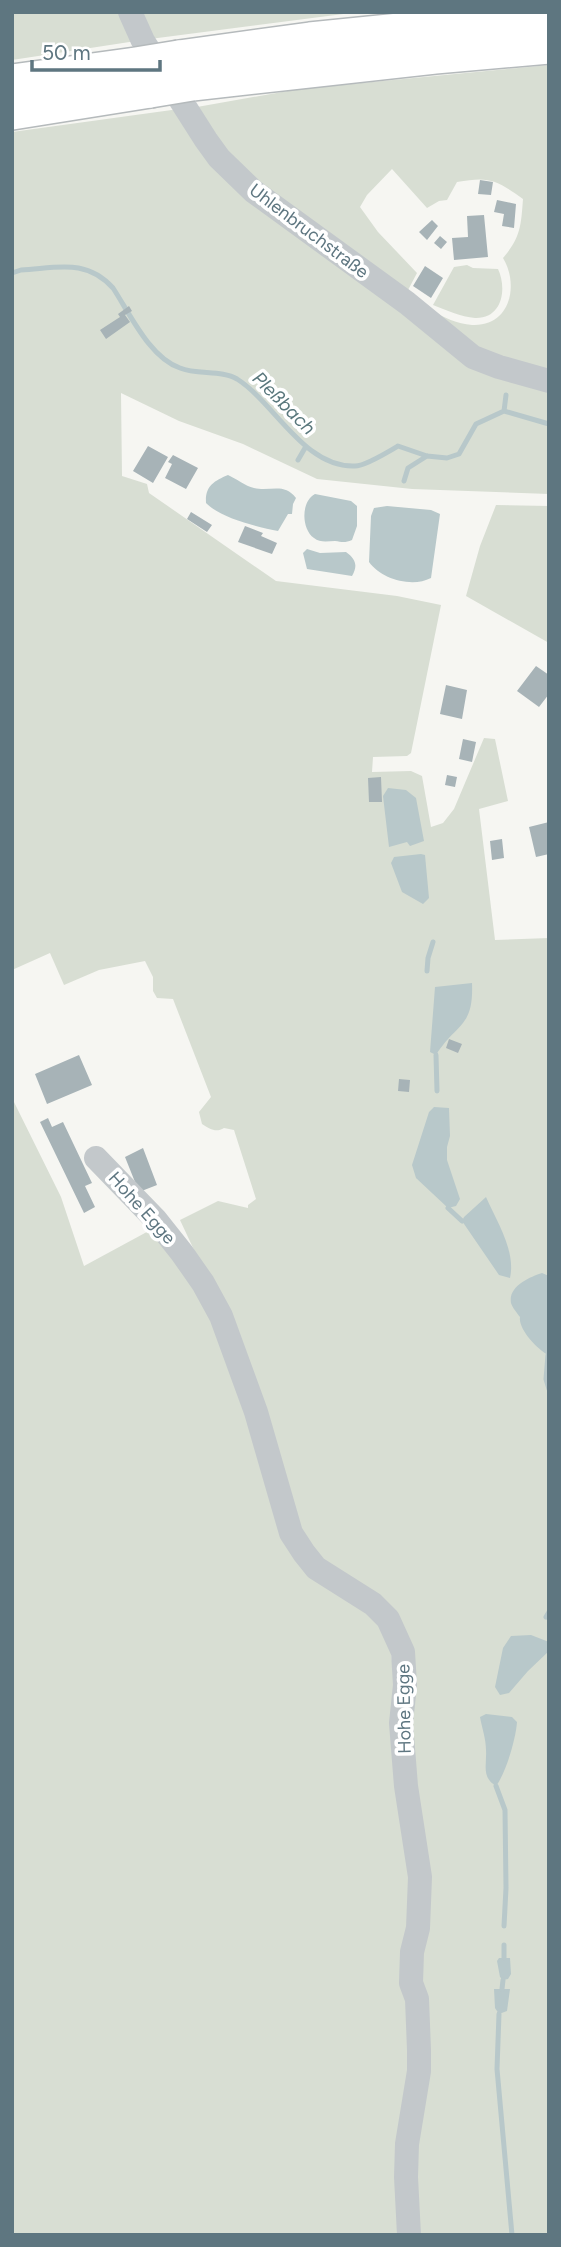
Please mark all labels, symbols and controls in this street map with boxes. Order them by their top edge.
scale bar [32,28,159,72]
text: 50 m [42,40,91,65]
street label: Uhlenbruchstraße [245,179,373,283]
water label: Pleßbach [248,367,321,440]
street label: Hohe Egge [104,1167,180,1249]
street label: Hohe Egge [392,1664,416,1754]

